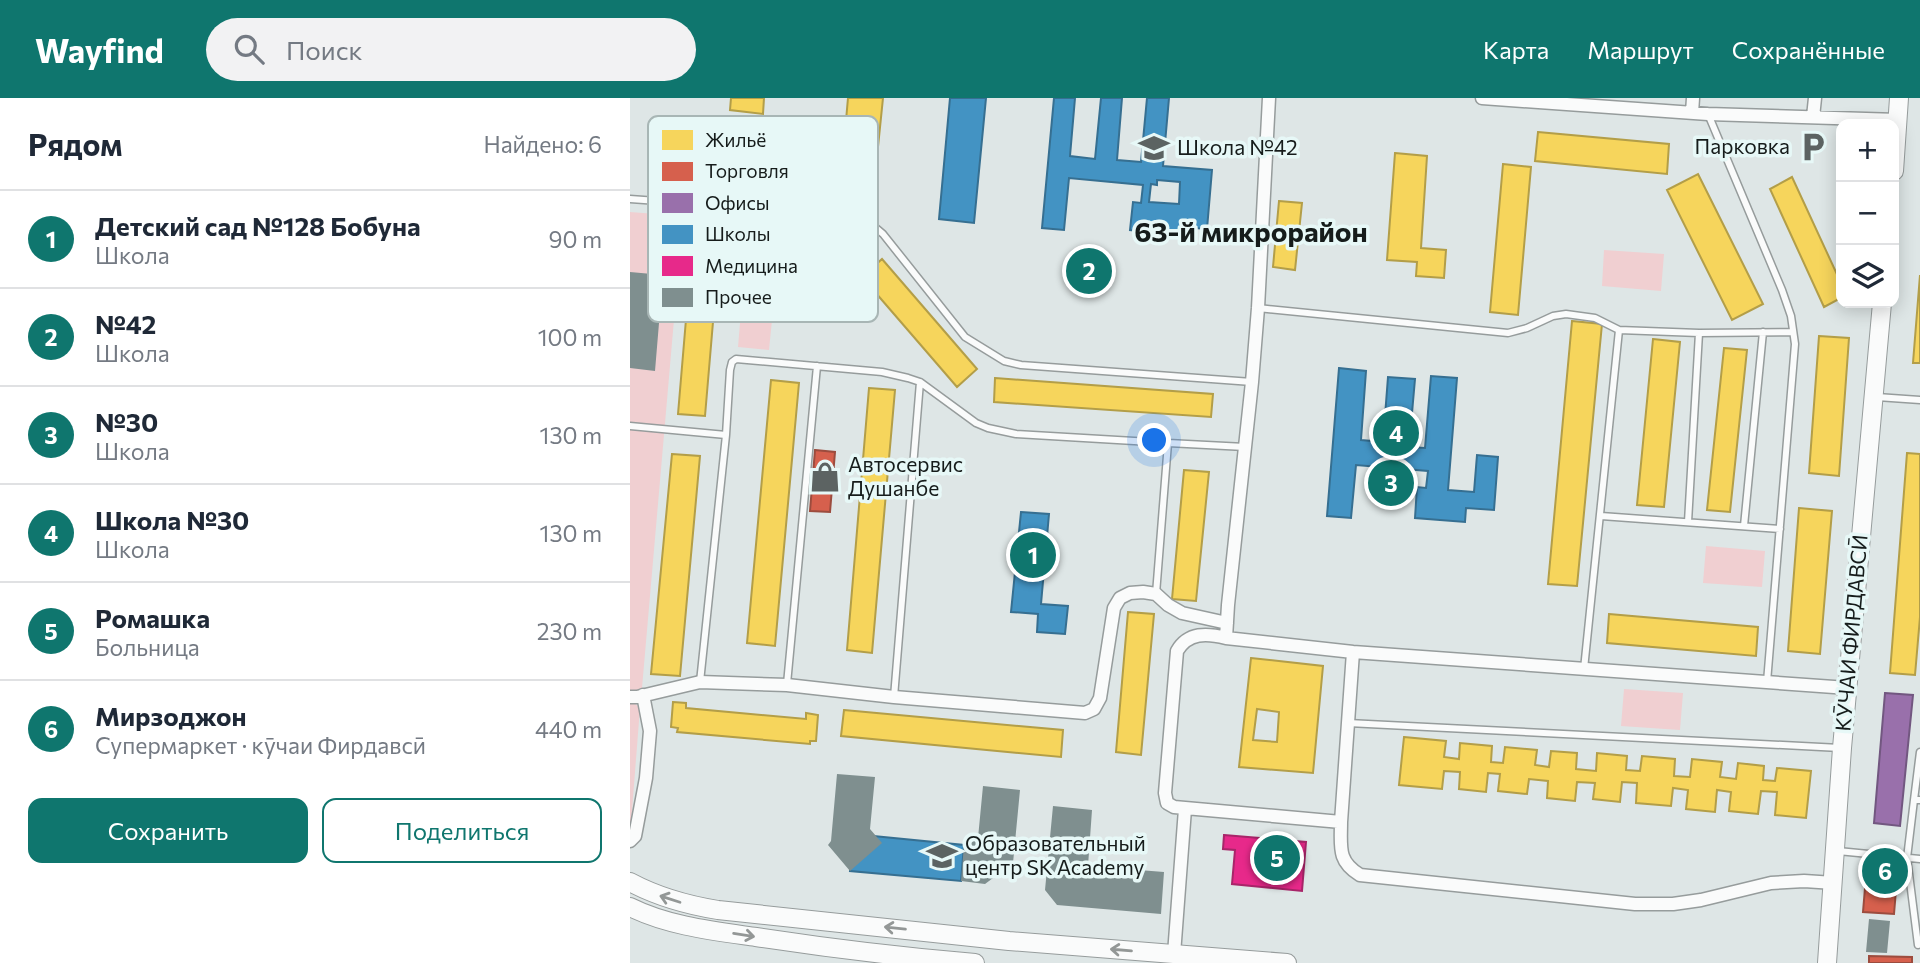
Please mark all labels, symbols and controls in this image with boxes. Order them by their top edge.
search box [206,18,696,81]
text: Wayfind [35,29,164,70]
icon: search [230,30,268,68]
text: Поиск [286,34,363,65]
text: Карта [1483,35,1549,64]
text: Маршрут [1587,35,1694,64]
text: Сохранённые [1732,35,1885,64]
legend [648,116,878,322]
map controls [1836,119,1899,308]
button: + [1836,119,1899,182]
text: Рядом [28,125,122,162]
text: Жильё [705,128,766,151]
text: Найдено: 6 [483,130,602,158]
parking icon: Парковка [1796,130,1830,164]
school or university icon: Школа №42 [1137,131,1171,165]
place label: Парковка [1695,133,1790,158]
place label: Школа №42 [1177,134,1298,159]
text: Торговля [705,159,789,182]
button: − [1836,182,1899,245]
text: Офисы [705,191,770,214]
text: Детский сад №128 Бобуна [95,210,421,241]
district label: 63-й микрорайон [1134,214,1368,248]
text: Школы [705,222,771,245]
text: 1 [46,225,56,253]
text: 90 m [549,225,602,253]
text: Школа [95,241,170,269]
pin: 2 [1066,245,1112,297]
button: layers [1836,245,1899,308]
text: Медицина [705,254,798,277]
text: Прочее [705,285,772,308]
text: №42 [95,308,156,339]
text: 2 [44,323,58,351]
text: 100 m [538,323,602,351]
text: Школа [95,339,170,367]
text: №30 [95,406,158,437]
pin: 4 [1373,407,1419,459]
text: 3 [44,421,58,449]
text: 130 m [540,421,602,449]
your location [1137,423,1171,457]
text: Школа [95,437,170,465]
place label: Автосервис Душанбе [848,451,963,500]
pin: 3 [1368,457,1414,509]
shop icon: Автосервис Душанбе [808,460,842,494]
text: Школа №30 [95,504,249,535]
text: 4 [44,519,58,547]
text: 130 m [540,519,602,547]
pin: 1 [1010,529,1056,581]
street label: КӮЧАИ ФИРДАВСӢ [1829,533,1872,732]
text: Школа [95,535,170,563]
text: Ромашка [95,602,210,633]
text: 5 [44,617,58,645]
text: 230 m [537,617,602,645]
text: Больница [95,633,200,661]
text: Мирзоджон [95,700,247,731]
text: 6 [44,715,58,743]
text: 440 m [535,715,602,743]
text: Супермаркет · кӯчаи Фирдавсӣ [95,731,426,759]
button: Сохранить [28,798,308,863]
button: Поделиться [322,798,602,863]
place label: Образовательный центр SK Academy [965,830,1146,879]
pin: 5 [1254,832,1300,884]
school or university icon: Образовательный центр SK Academy [925,839,959,873]
pin: 6 [1862,845,1908,897]
one-way arrow [659,892,681,904]
one-way arrow [884,922,907,935]
one-way arrow [732,929,754,942]
one-way arrow [1110,943,1133,956]

